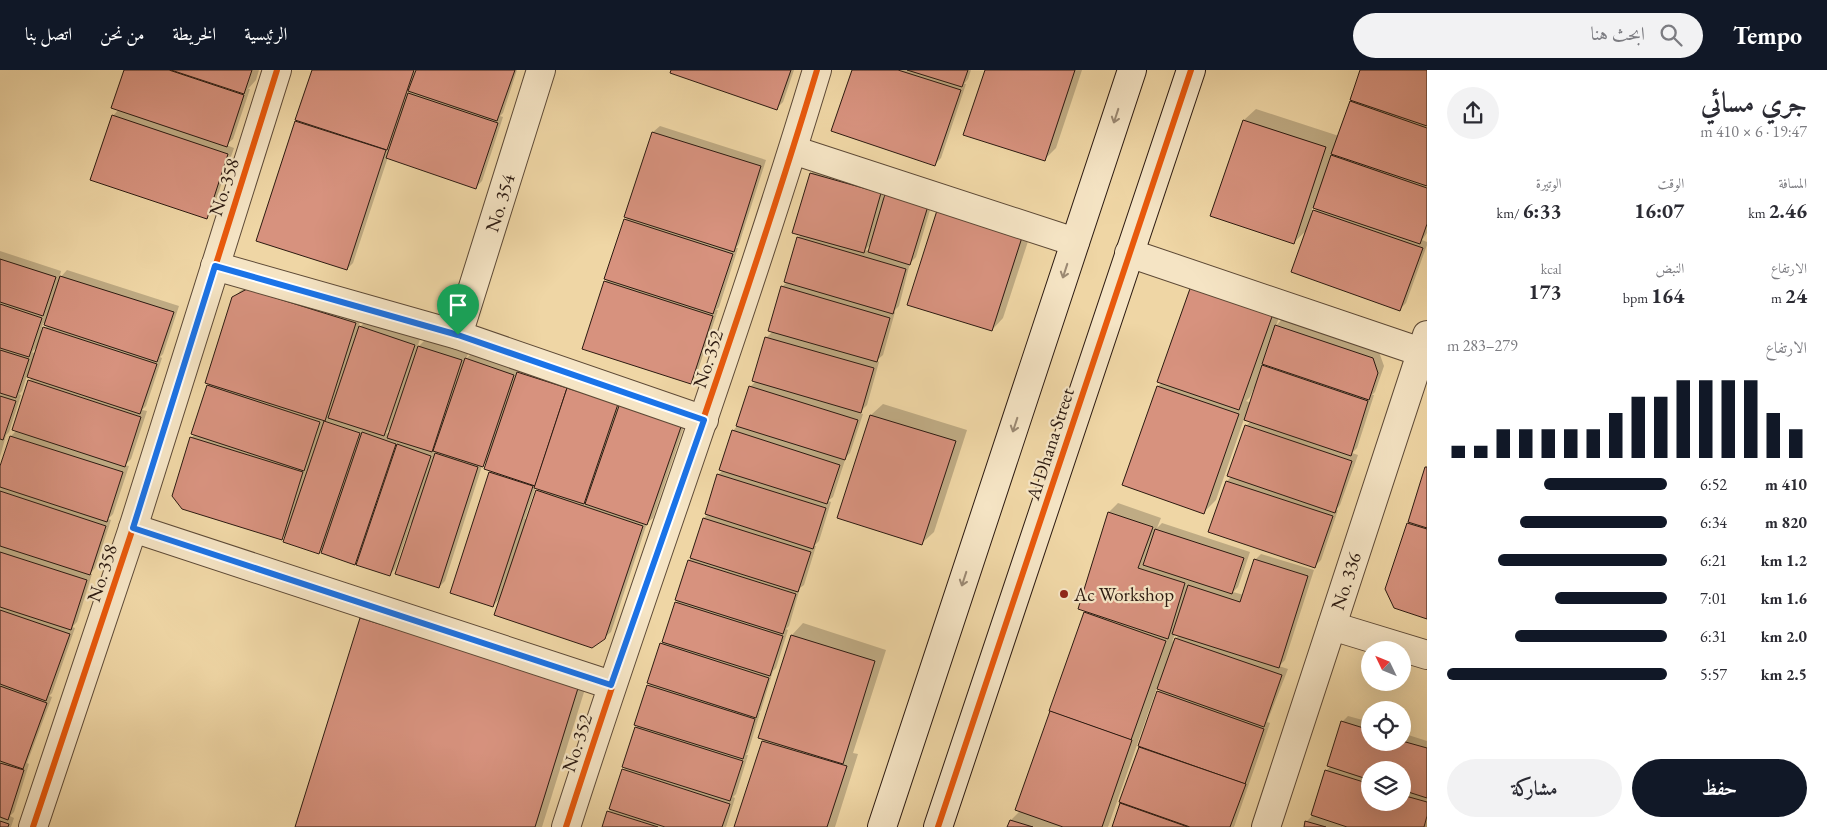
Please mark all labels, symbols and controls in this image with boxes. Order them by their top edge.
search box [1353,13,1703,58]
text: Tempo [1733,20,1802,51]
text: ابحث هنا [1590,21,1645,46]
icon: search [1657,21,1685,49]
text: اتصل بنا [25,22,72,45]
text: من نحن [100,22,144,45]
text: الخريطة [172,22,216,45]
text: الرئيسية [244,22,287,45]
text: جري مسائي [1701,84,1807,120]
button: share [1447,87,1499,139]
one-way arrow [1111,108,1121,124]
text: 19:47 · 6 × 410 m [1700,121,1807,142]
street label: No. 358 [203,155,245,219]
street label: No. 354 [479,170,521,235]
text: الوتيرة [1536,174,1562,192]
text: الوقت [1658,174,1684,192]
text: المسافة [1778,174,1807,192]
text: 6:33 [1522,197,1562,224]
text: 16:07 [1634,197,1684,224]
text: 2.46 [1768,197,1807,224]
text: /km [1497,204,1522,222]
text: km [1748,204,1768,222]
text: النبض [1655,259,1684,277]
text: الارتفاع [1771,259,1807,277]
text: kcal [1541,260,1562,278]
one-way arrow [1060,262,1070,278]
text: 173 [1528,278,1562,305]
text: 164 [1651,282,1684,309]
text: 24 [1785,282,1807,309]
pin [437,284,479,335]
text: bpm [1623,289,1651,307]
text: m [1771,289,1785,307]
icon: arrive [444,291,472,319]
street label: No. 352 [687,327,729,391]
text: 279–283 m [1447,335,1518,356]
text: الارتفاع [1765,337,1807,358]
street label: Al Dhana Street [1020,385,1080,504]
one-way arrow [1009,417,1019,433]
text: 6:52 [1700,474,1727,495]
text: 410 m [1765,474,1807,495]
text: 6:34 [1700,512,1727,533]
text: 820 m [1765,512,1807,533]
street label: No. 358 [81,541,123,605]
street label: No. 336 [1325,549,1367,613]
text: 6:21 [1700,550,1727,571]
text: 1.2 km [1761,550,1807,571]
one-way arrow [958,571,968,587]
place label: Ac Workshop [1073,582,1174,607]
marker: Ac Workshop [1058,588,1070,600]
text: 7:01 [1700,588,1727,609]
text: 1.6 km [1761,588,1807,609]
text: 6:31 [1700,626,1727,647]
text: 2.0 km [1761,626,1807,647]
north arrow [1361,641,1411,691]
map controls [1361,641,1411,811]
text: 5:57 [1700,664,1727,685]
text: 2.5 km [1761,664,1807,685]
button: locate [1361,701,1411,751]
street label: No. 352 [556,711,598,775]
button: مشاركة [1447,759,1622,817]
button: حفظ [1632,759,1807,817]
button: layers [1361,761,1411,811]

